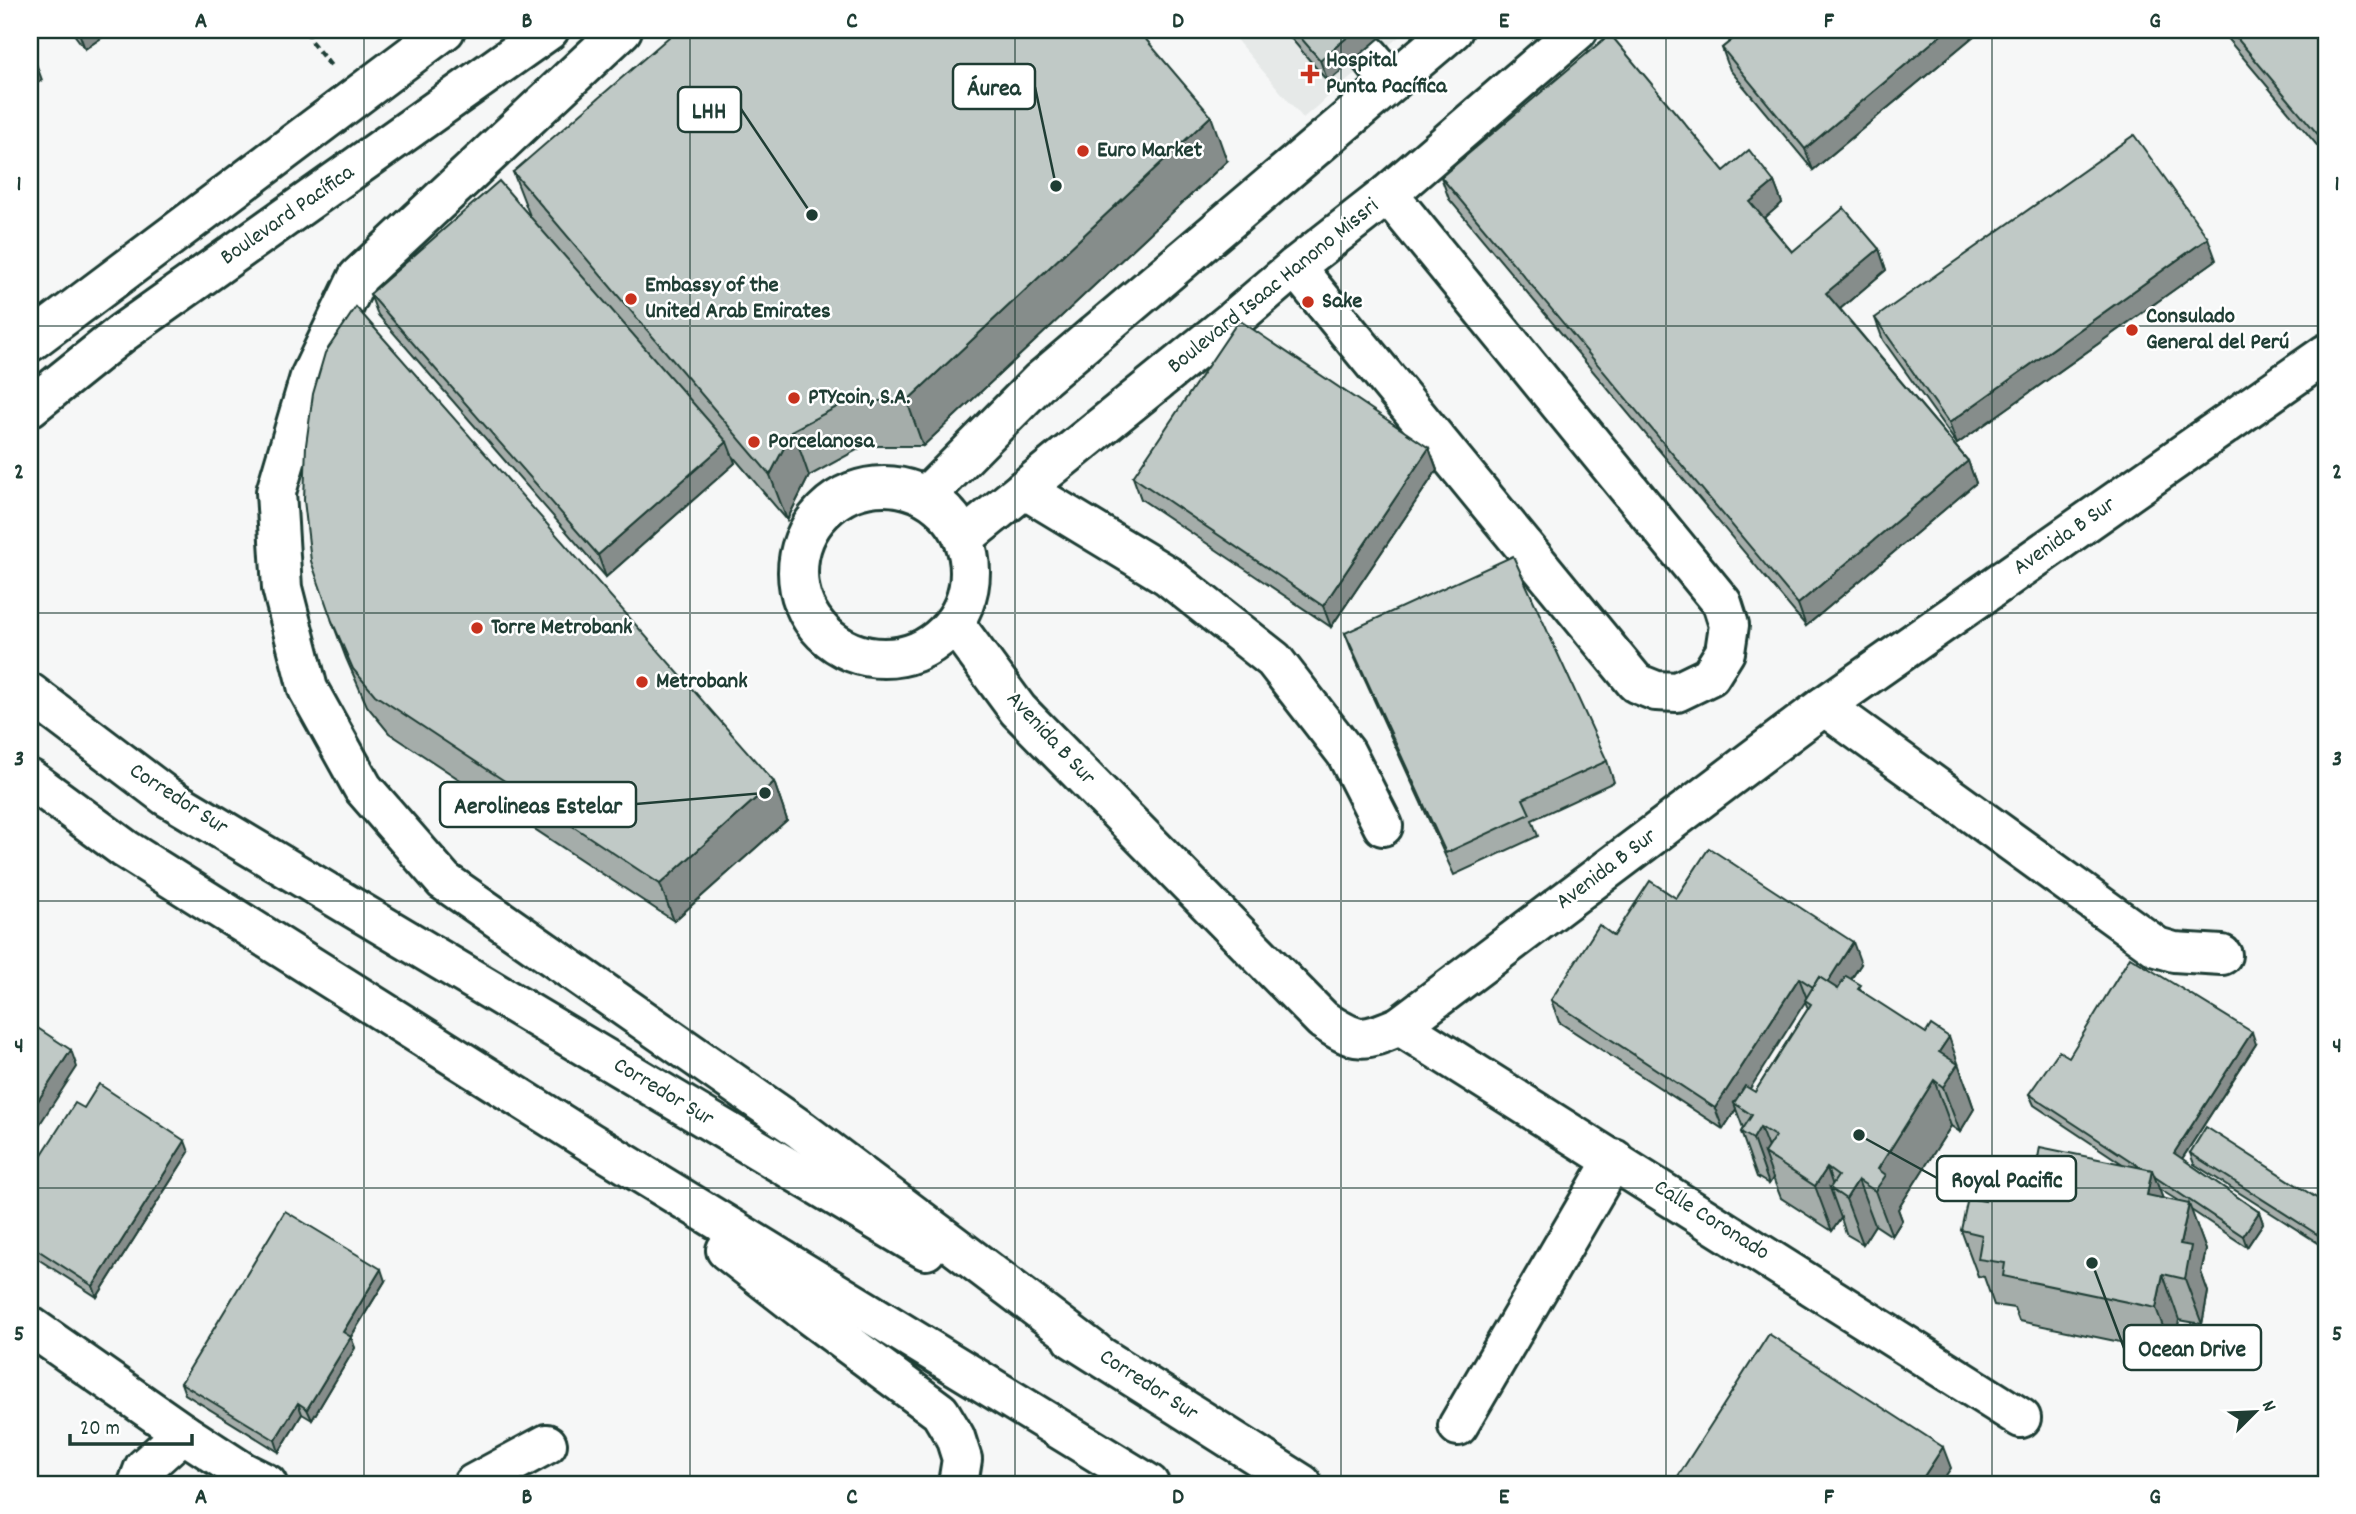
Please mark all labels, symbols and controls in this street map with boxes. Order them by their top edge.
text: A [195,6,207,39]
text: B [522,6,533,39]
text: C [846,6,858,39]
text: D [1172,6,1184,39]
text: E [1499,6,1510,39]
text: F [1824,6,1835,39]
text: G [2149,6,2161,39]
place label: Hospital Punta Pacífica [1326,45,1448,104]
callout: Áurea [953,64,1035,109]
marker: Hospital Punta Pacífica [1300,64,1320,84]
text: Áurea [967,73,1021,107]
callout: LHH [678,87,741,132]
text: LHH [692,96,726,130]
place label: Euro Market [1097,135,1203,168]
marker: Euro Market [1075,143,1091,159]
street label: Boulevard Pacífica [214,157,363,275]
text: 1 [16,169,22,202]
text: 1 [2334,169,2340,202]
street label: Boulevard Isaac Hanono Missri [1161,191,1387,383]
place label: Embassy of the United Arab Emirates [645,270,831,329]
place label: Sake [1322,286,1362,319]
marker: Embassy of the United Arab Emirates [623,291,639,307]
marker: Sake [1300,294,1316,310]
place label: Consulado General del Perú [2146,301,2289,360]
marker: Consulado General del Perú [2124,322,2140,338]
place label: PTYcoin, S.A. [808,382,911,415]
marker: PTYcoin, S.A. [786,390,802,406]
place label: Porcelanosa [768,426,875,459]
marker: Porcelanosa [746,434,762,450]
text: 2 [14,457,24,490]
text: 2 [2332,457,2342,490]
street label: Avenida B Sur [2007,489,2123,585]
place label: Torre Metrobank [491,612,633,645]
marker: Torre Metrobank [469,620,485,636]
place label: Metrobank [656,666,748,699]
marker: Metrobank [634,674,650,690]
street label: Avenida B Sur [997,684,1103,794]
text: 3 [14,744,24,777]
text: 3 [2332,744,2342,777]
street label: Corredor Sur [122,756,234,845]
callout: Aerolineas Estelar [440,782,636,827]
text: Aerolineas Estelar [454,791,623,825]
street label: Avenida B Sur [1550,821,1665,919]
text: 4 [14,1031,24,1064]
text: 4 [2332,1031,2342,1064]
street label: Corredor Sur [606,1050,720,1136]
callout: Royal Pacific [1937,1156,2076,1201]
text: Royal Pacific [1951,1165,2063,1199]
street label: Calle Coronado [1647,1172,1775,1270]
text: 5 [14,1319,24,1352]
text: 5 [2332,1319,2342,1352]
callout: Ocean Drive [2124,1325,2261,1370]
text: Ocean Drive [2138,1334,2246,1368]
street label: Corredor Sur [1092,1342,1204,1431]
north arrow [2220,1378,2290,1448]
text: N [2253,1397,2282,1416]
scale bar [70,1402,192,1446]
text: 20 m [80,1415,120,1445]
text: A [195,1482,207,1514]
text: B [522,1482,533,1514]
text: C [846,1482,858,1514]
text: D [1172,1482,1184,1514]
text: E [1499,1482,1510,1514]
text: F [1824,1482,1835,1514]
text: G [2149,1482,2161,1514]

